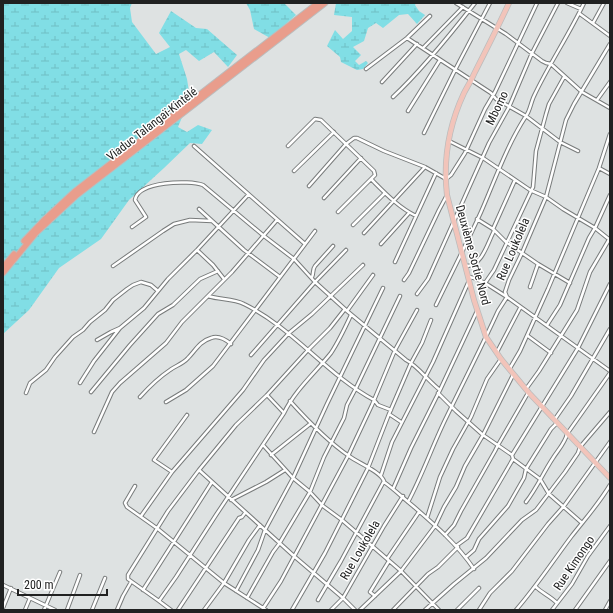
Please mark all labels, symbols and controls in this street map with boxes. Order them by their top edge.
street label: Viaduc Talangaï-Kintélé [104,84,200,164]
street label: Mbomo [483,89,511,127]
street label: Deuxième Sortie Nord [453,203,493,307]
street label: Rue Loukolela [494,215,533,282]
street label: Rue Loukolela [337,518,383,582]
street label: Rue Kimongo [551,533,597,593]
scale bar [18,571,107,597]
text: 200 m [24,578,54,592]

